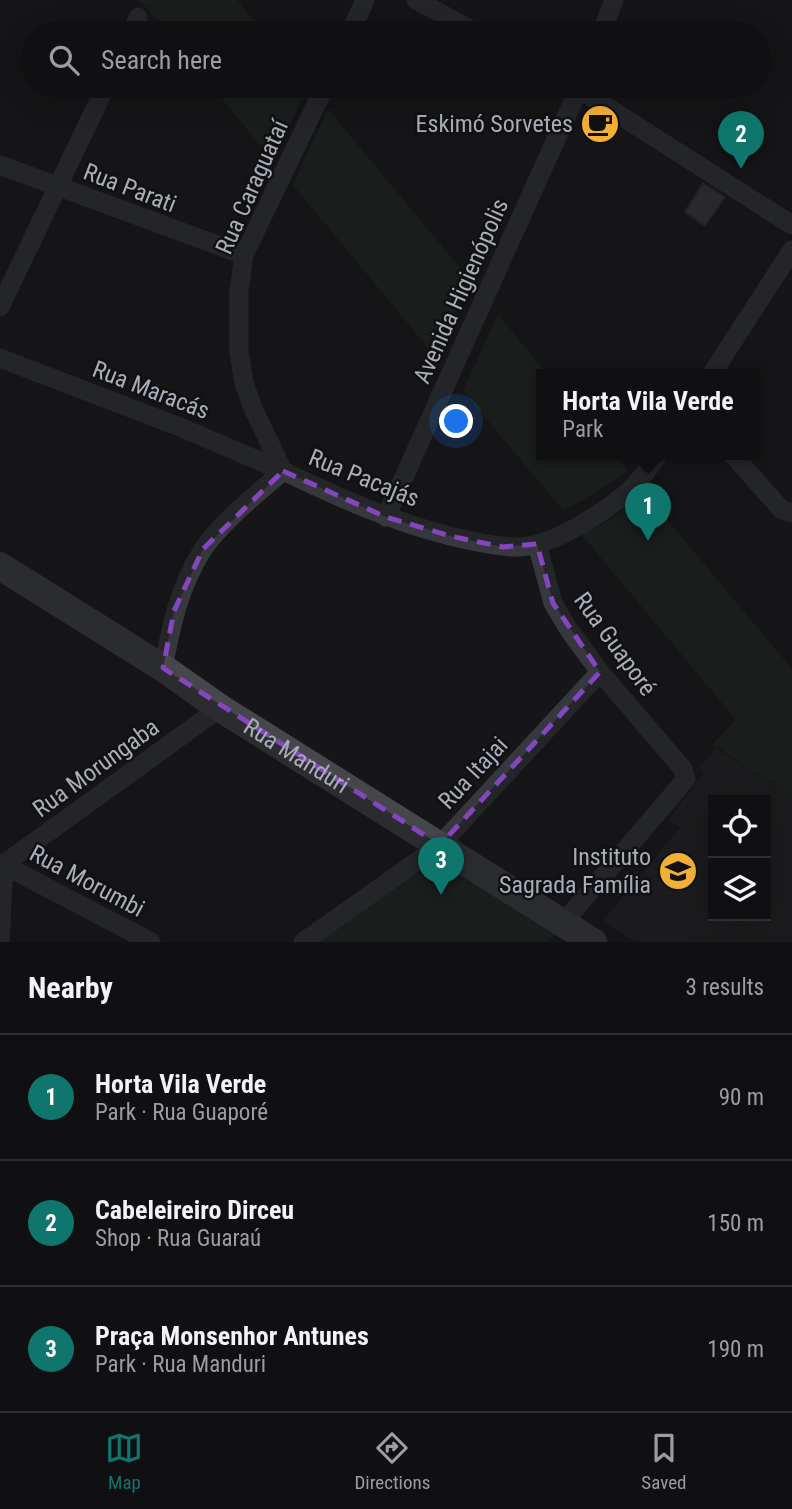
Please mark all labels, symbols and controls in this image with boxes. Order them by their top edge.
search box [21,21,771,98]
icon: search [45,41,83,79]
text: Search here [101,45,222,75]
cafe icon: Eskimó Sorvetes [579,103,621,145]
place label: Eskimó Sorvetes [416,110,573,138]
pin: 2 [718,111,764,169]
street label: Rua Caraguataí [210,114,295,258]
street label: Rua Parati [80,158,180,218]
street label: Avenida Higienópolis [408,194,514,388]
street label: Rua Maracás [89,355,213,425]
popup [536,369,760,460]
text: Horta Vila Verde [562,386,734,416]
your location [439,404,473,438]
text: Park [562,416,603,443]
street label: Rua Pacajás [305,443,423,513]
pin: 1 [625,483,671,541]
street label: Rua Guaporé [568,587,662,701]
street label: Rua Manduri [238,712,354,799]
street label: Rua Morungaba [28,713,164,823]
street label: Rua Itajai [433,731,513,815]
map controls [708,795,771,921]
button: locate [708,795,771,858]
pin: 3 [418,837,464,895]
street label: Rua Morumbi [25,839,149,923]
place label: Instituto Sagrada Família [499,843,651,899]
school or university icon: Instituto Sagrada Família [657,850,699,892]
button: layers [708,858,771,921]
text: Nearby [28,970,113,1005]
text: 3 results [686,974,764,1001]
text: Horta Vila Verde [95,1069,266,1099]
text: 1 [45,1084,57,1111]
text: 90 m [719,1084,764,1111]
text: Park · Rua Guaporé [95,1099,268,1126]
text: Cabeleireiro Dirceu [95,1195,294,1225]
text: 2 [45,1210,57,1237]
text: 150 m [707,1210,764,1237]
text: Shop · Rua Guaraú [95,1225,261,1252]
text: Praça Monsenhor Antunes [95,1321,369,1351]
text: 3 [45,1336,57,1363]
text: 190 m [707,1336,764,1363]
text: Park · Rua Manduri [95,1351,266,1378]
tab: Map [105,1429,143,1494]
tab: Directions [354,1429,430,1494]
tab: Saved [641,1429,687,1494]

